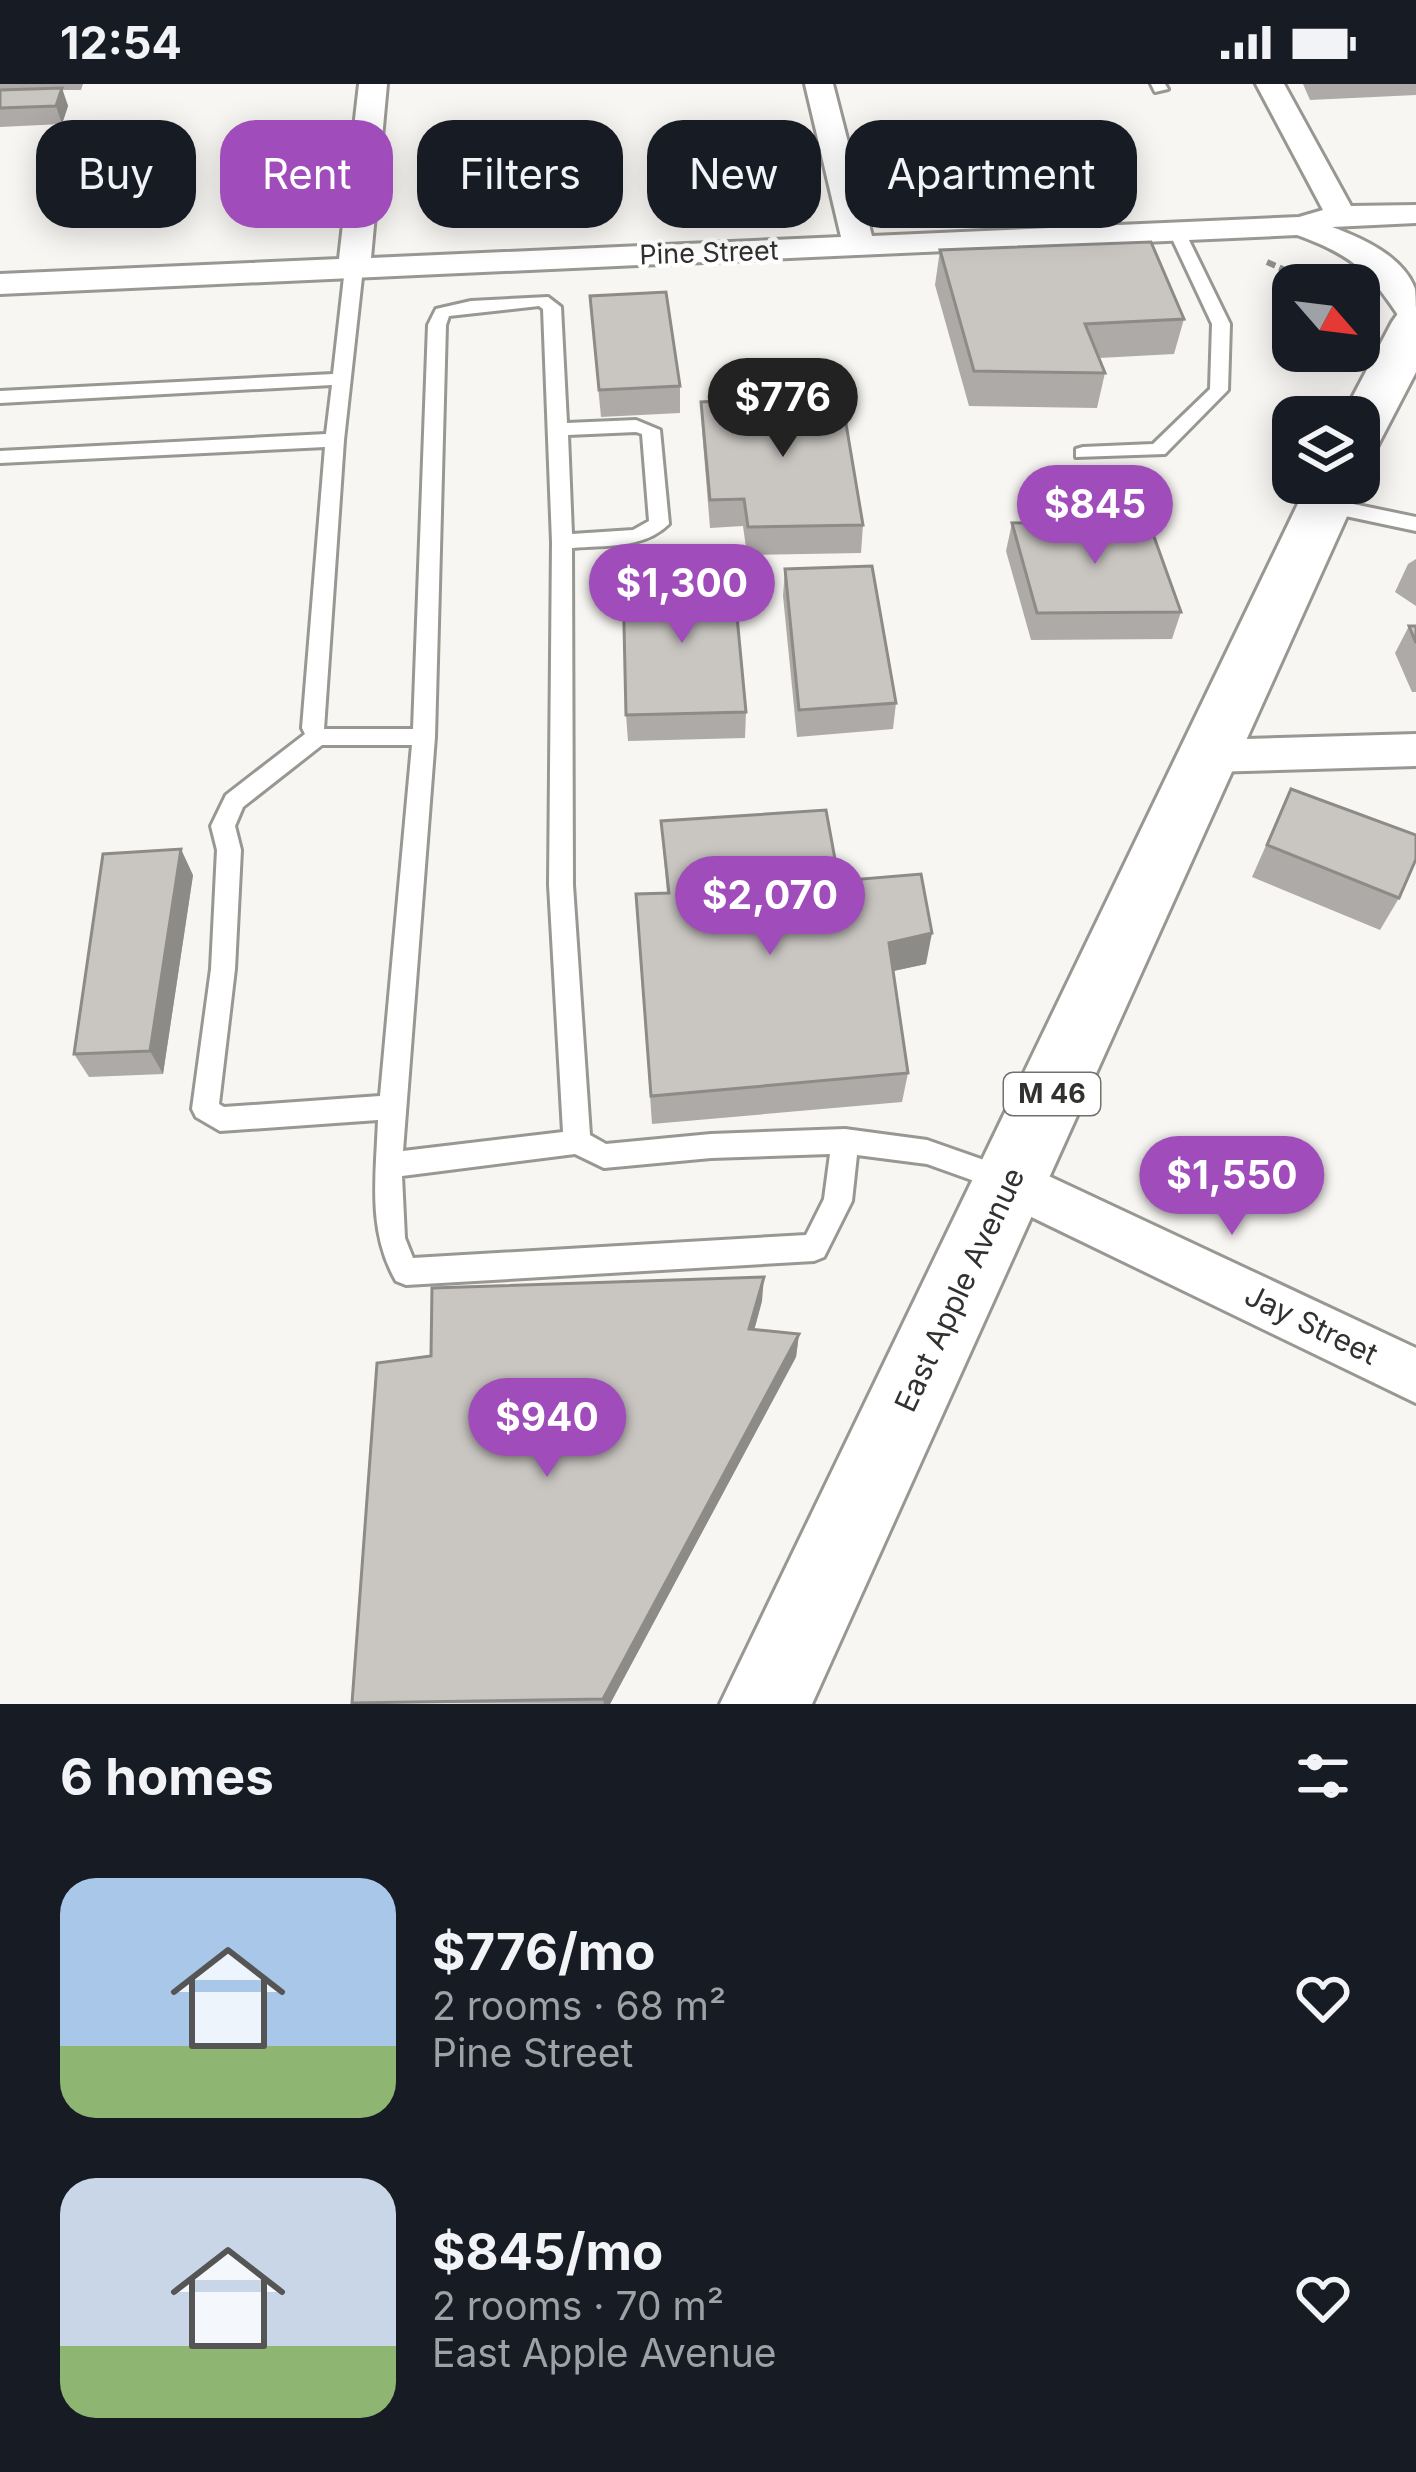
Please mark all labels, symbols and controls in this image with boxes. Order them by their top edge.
text: 12:54 [60,15,182,70]
chip: Buy [36,120,196,228]
chip: Rent [220,120,393,228]
chip: Filters [417,120,623,228]
chip: New [647,120,821,228]
chip: Apartment [845,120,1137,228]
street label: Pine Street [639,234,779,271]
north arrow [1272,264,1380,372]
map controls [1272,264,1380,504]
pin: $776 [712,358,854,460]
text: $776 [735,373,831,420]
button: layers [1272,396,1380,504]
pin: $845 [1024,465,1166,567]
text: $845 [1044,480,1146,527]
pin: $1,300 [584,544,780,646]
text: $1,300 [616,559,748,606]
pin: $2,070 [672,856,868,958]
text: $2,070 [702,871,838,918]
road number: M 46 [1004,1073,1100,1115]
pin: $1,550 [1134,1136,1330,1238]
text: $1,550 [1166,1151,1298,1198]
street label: East Apple Avenue [887,1162,1031,1417]
street label: Jay Street [1239,1276,1384,1372]
pin: $940 [476,1378,618,1480]
text: $940 [495,1393,599,1440]
icon: filters [1290,1743,1356,1809]
text: 6 homes [60,1746,274,1807]
text: $776/mo [432,1921,656,1982]
icon: home [156,1926,300,2070]
icon: heart [1290,1965,1356,2031]
text: 2 rooms · 68 m² [432,1982,726,2029]
text: Pine Street [432,2029,633,2076]
text: $845/mo [432,2221,663,2282]
icon: home [156,2226,300,2370]
icon: heart [1290,2265,1356,2331]
text: 2 rooms · 70 m² [432,2282,724,2329]
text: East Apple Avenue [432,2329,776,2376]

